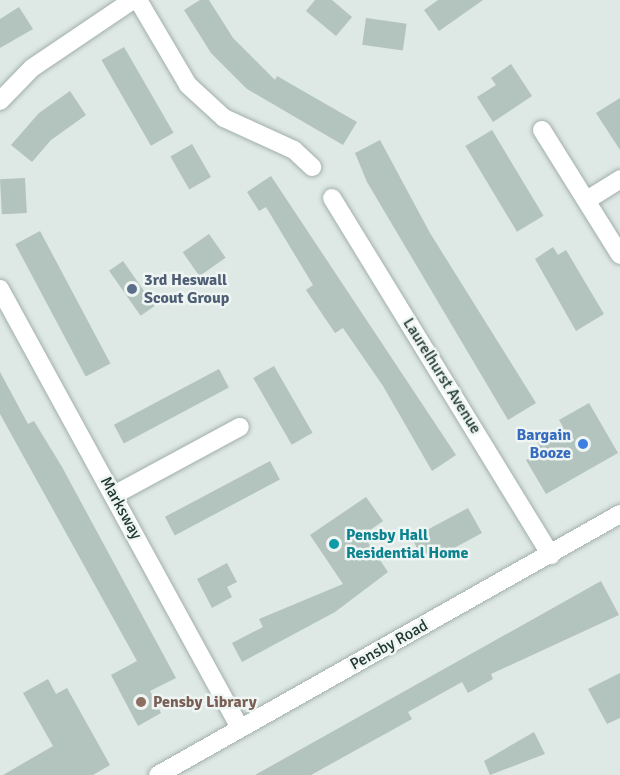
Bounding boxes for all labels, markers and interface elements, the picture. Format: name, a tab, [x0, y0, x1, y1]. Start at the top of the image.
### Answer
place label: 3rd Heswall Scout Group	[144, 270, 229, 308]
marker: 3rd Heswall Scout Group	[125, 282, 139, 296]
street label: Laurelhurst Avenue	[399, 315, 485, 437]
place label: Bargain Booze	[516, 425, 571, 463]
marker: Bargain Booze	[576, 437, 590, 451]
street label: Marksway	[96, 473, 146, 543]
place label: Pensby Hall Residential Home	[346, 525, 469, 563]
marker: Pensby Hall Residential Home	[327, 537, 341, 551]
street label: Pensby Road	[347, 616, 431, 674]
place label: Pensby Library	[153, 692, 257, 712]
marker: Pensby Library	[134, 695, 148, 709]

